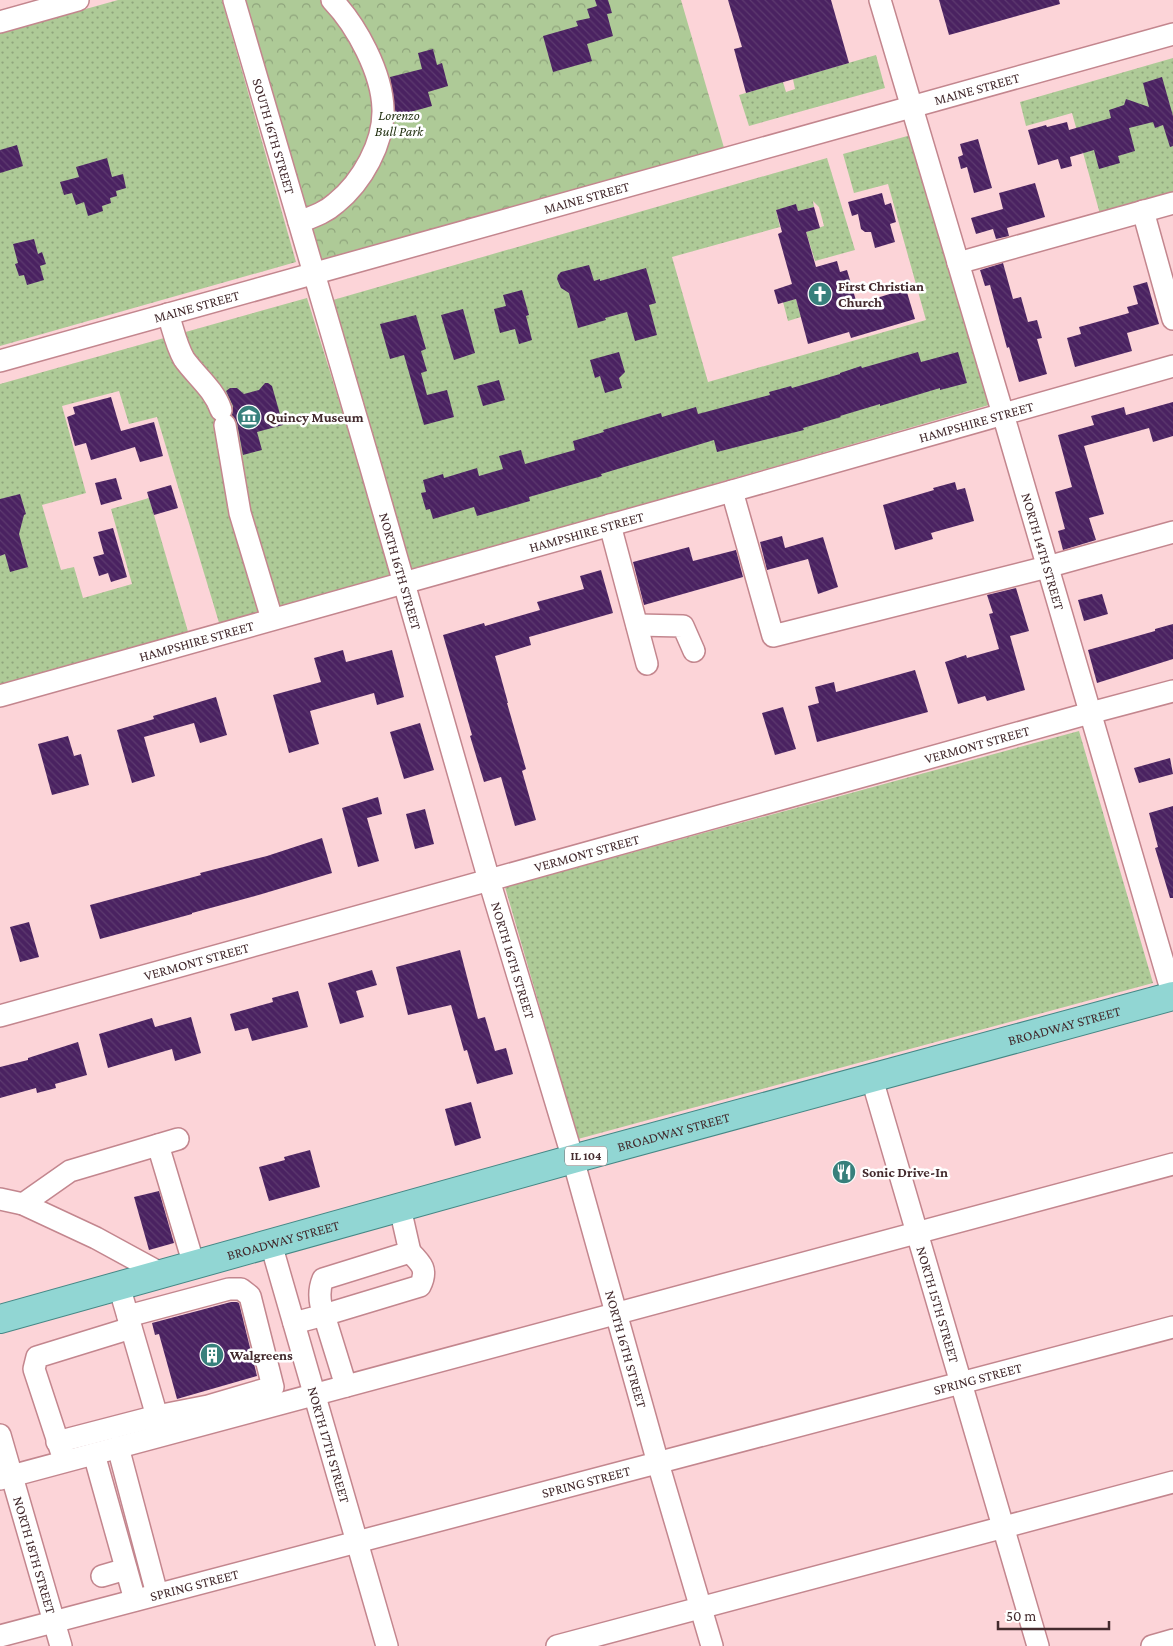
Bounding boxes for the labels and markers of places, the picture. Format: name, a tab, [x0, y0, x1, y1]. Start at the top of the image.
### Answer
place label: First Christian Church	[838, 278, 924, 310]
church icon: First Christian Church	[807, 281, 833, 307]
museum icon: Quincy Museum	[236, 404, 262, 430]
place label: Quincy Museum	[266, 409, 364, 425]
restaurant icon: Sonic Drive-In	[831, 1159, 857, 1185]
place label: Sonic Drive-In	[862, 1164, 948, 1180]
building icon: Walgreens	[199, 1342, 225, 1368]
place label: Walgreens	[229, 1347, 293, 1363]

